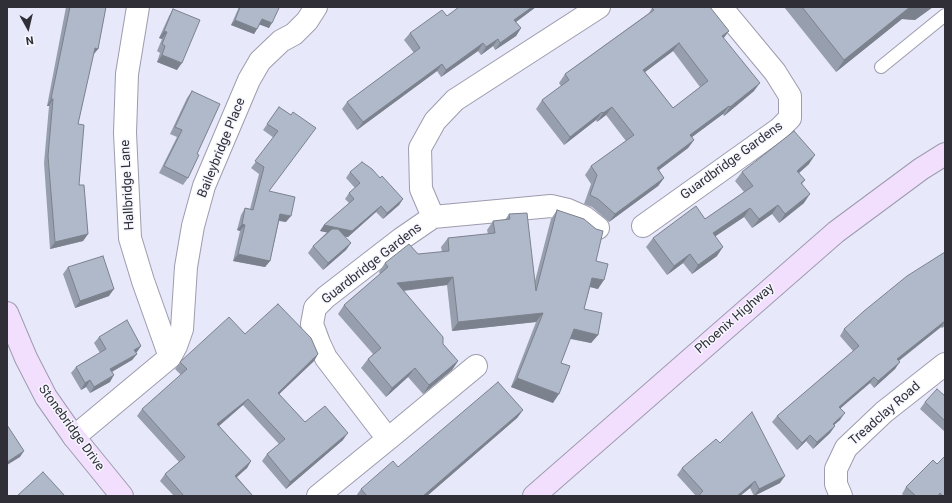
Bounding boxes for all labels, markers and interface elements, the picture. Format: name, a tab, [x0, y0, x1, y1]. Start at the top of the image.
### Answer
north arrow	[8, 8, 48, 48]
text: N	[25, 33, 34, 47]
street label: Baileybridge Place	[195, 96, 249, 200]
street label: Guardbridge Gardens	[678, 119, 786, 203]
street label: Hallbridge Lane	[118, 139, 138, 231]
street label: Guardbridge Gardens	[319, 220, 425, 308]
street label: Phoenix Highway	[692, 280, 778, 358]
street label: Treadclay Road	[846, 379, 924, 449]
street label: Stonebridge Drive	[35, 382, 107, 474]

